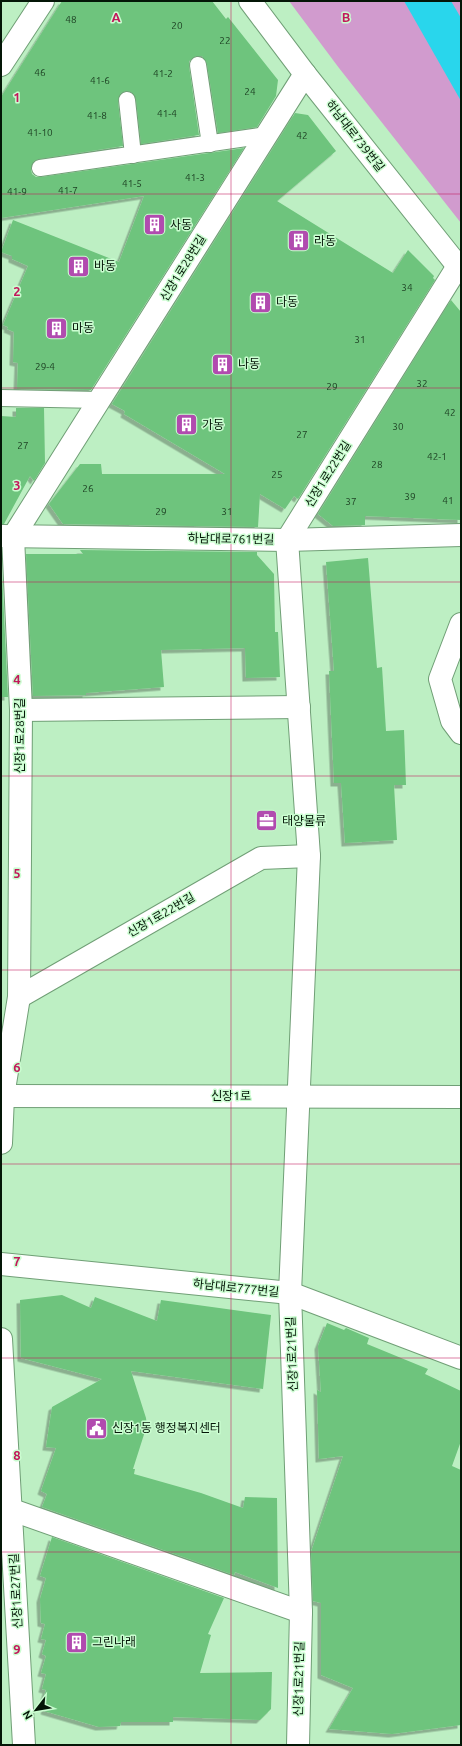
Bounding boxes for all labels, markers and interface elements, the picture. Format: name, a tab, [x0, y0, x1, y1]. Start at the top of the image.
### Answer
text: A	[111, 10, 121, 24]
text: B	[342, 10, 351, 24]
house number: 48	[65, 14, 77, 25]
house number: 20	[171, 20, 183, 31]
house number: 22	[219, 35, 231, 46]
house number: 46	[34, 67, 46, 78]
house number: 41-2	[153, 68, 173, 79]
house number: 41-6	[90, 75, 110, 86]
house number: 24	[244, 86, 256, 97]
text: 1	[13, 90, 21, 104]
street label: 하남대로739번길	[324, 98, 387, 174]
house number: 41-4	[157, 108, 177, 119]
house number: 41-8	[87, 110, 107, 121]
house number: 41-10	[27, 127, 53, 138]
house number: 42	[296, 130, 308, 141]
house number: 41-3	[185, 172, 205, 183]
house number: 41-5	[122, 178, 142, 189]
house number: 41-7	[58, 185, 78, 196]
house number: 41-9	[7, 186, 27, 197]
building icon: 사동	[142, 212, 168, 238]
place label: 사동	[170, 218, 192, 231]
building icon: 라동	[286, 228, 312, 254]
street label: 신장1로28번길	[157, 232, 208, 303]
place label: 라동	[314, 234, 336, 247]
building icon: 바동	[66, 253, 92, 279]
place label: 바동	[94, 259, 116, 272]
house number: 34	[401, 282, 413, 293]
text: 2	[13, 284, 21, 298]
building icon: 다동	[248, 289, 274, 315]
place label: 다동	[276, 295, 298, 308]
building icon: 마동	[44, 315, 70, 341]
place label: 마동	[72, 321, 94, 334]
house number: 31	[354, 334, 366, 345]
building icon: 나동	[210, 351, 236, 377]
place label: 나동	[238, 357, 260, 370]
house number: 29-4	[35, 361, 55, 372]
house number: 32	[416, 378, 428, 389]
house number: 29	[326, 381, 338, 392]
house number: 42	[444, 407, 456, 418]
building icon: 가동	[173, 412, 199, 438]
place label: 가동	[202, 418, 224, 431]
house number: 30	[392, 421, 404, 432]
house number: 27	[296, 429, 308, 440]
street label: 신장1로22번길	[302, 438, 353, 509]
house number: 27	[17, 440, 29, 451]
house number: 42-1	[427, 451, 447, 462]
house number: 28	[371, 459, 383, 470]
house number: 25	[271, 469, 283, 480]
text: 3	[13, 478, 21, 492]
house number: 26	[82, 483, 94, 494]
house number: 39	[404, 491, 416, 502]
house number: 41	[442, 495, 454, 506]
house number: 37	[345, 496, 357, 507]
house number: 29	[155, 506, 167, 517]
house number: 31	[221, 506, 233, 517]
street label: 하남대로761번길	[188, 531, 274, 546]
text: 4	[13, 672, 21, 686]
street label: 신장1로28번길	[13, 698, 26, 774]
office icon: 태양물류	[254, 808, 280, 834]
place label: 태양물류	[282, 814, 326, 827]
text: 5	[13, 866, 21, 880]
street label: 신장1로22번길	[125, 890, 197, 939]
text: 6	[13, 1060, 21, 1074]
street label: 신장1로	[211, 1089, 251, 1102]
text: 7	[13, 1254, 21, 1268]
street label: 하남대로777번길	[192, 1277, 280, 1298]
street label: 신장1로21번길	[284, 1316, 299, 1392]
public building icon: 신장1동 행정복지센터	[83, 1415, 109, 1441]
place label: 신장1동 행정복지센터	[112, 1421, 221, 1434]
text: 8	[13, 1448, 21, 1462]
street label: 신장1로27번길	[7, 1553, 24, 1629]
building icon: 그린나래	[64, 1629, 90, 1655]
place label: 그린나래	[92, 1635, 136, 1648]
street label: 신장1로21번길	[291, 1641, 306, 1717]
text: 9	[13, 1642, 21, 1656]
north arrow	[16, 1690, 56, 1730]
text: N	[20, 1709, 35, 1722]

